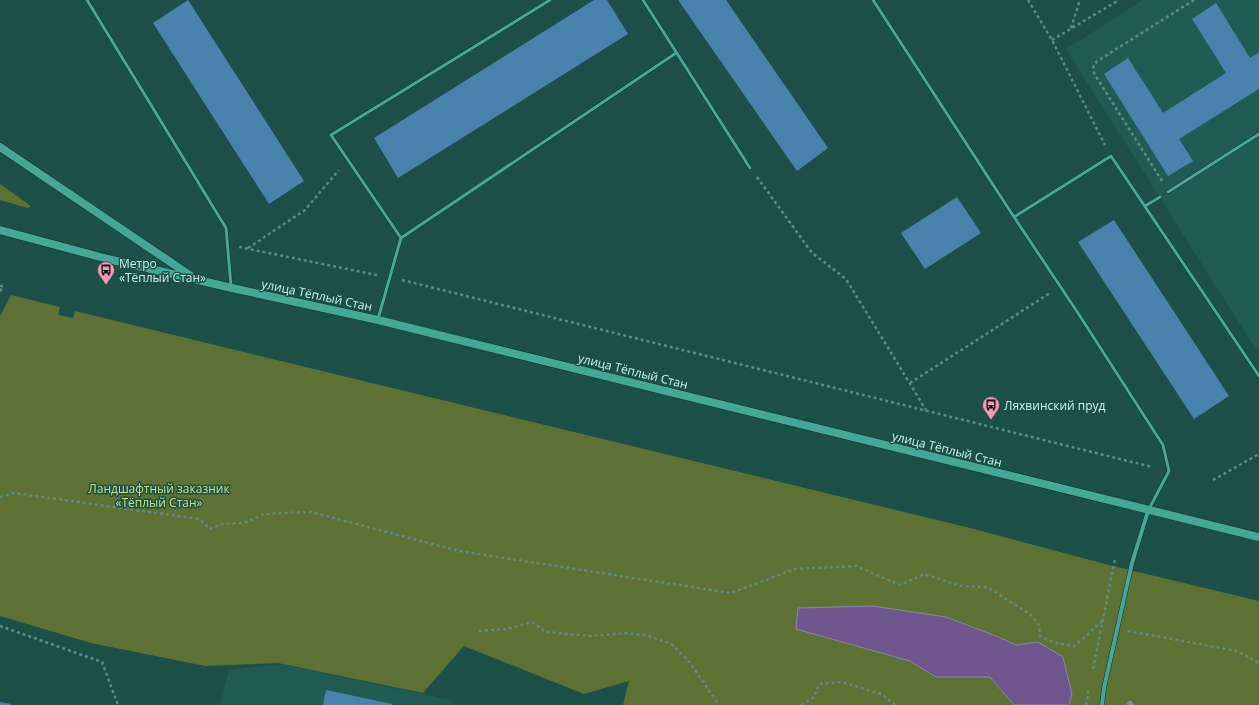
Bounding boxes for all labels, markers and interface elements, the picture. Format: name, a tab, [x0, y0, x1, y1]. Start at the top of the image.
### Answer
place label: Метро «Тёплый Стан»	[119, 255, 206, 286]
bus stop icon: Метро «Тёплый Стан»	[96, 260, 116, 285]
street label: улица Тёплый Стан	[260, 275, 374, 315]
street label: улица Тёплый Стан	[576, 349, 690, 393]
bus stop icon: Ляхвинский пруд	[981, 395, 1001, 420]
place label: Ляхвинский пруд	[1004, 397, 1106, 414]
street label: улица Тёплый Стан	[890, 427, 1004, 471]
park label: Ландшафтный заказник «Тёплый Стан»	[88, 480, 230, 511]

